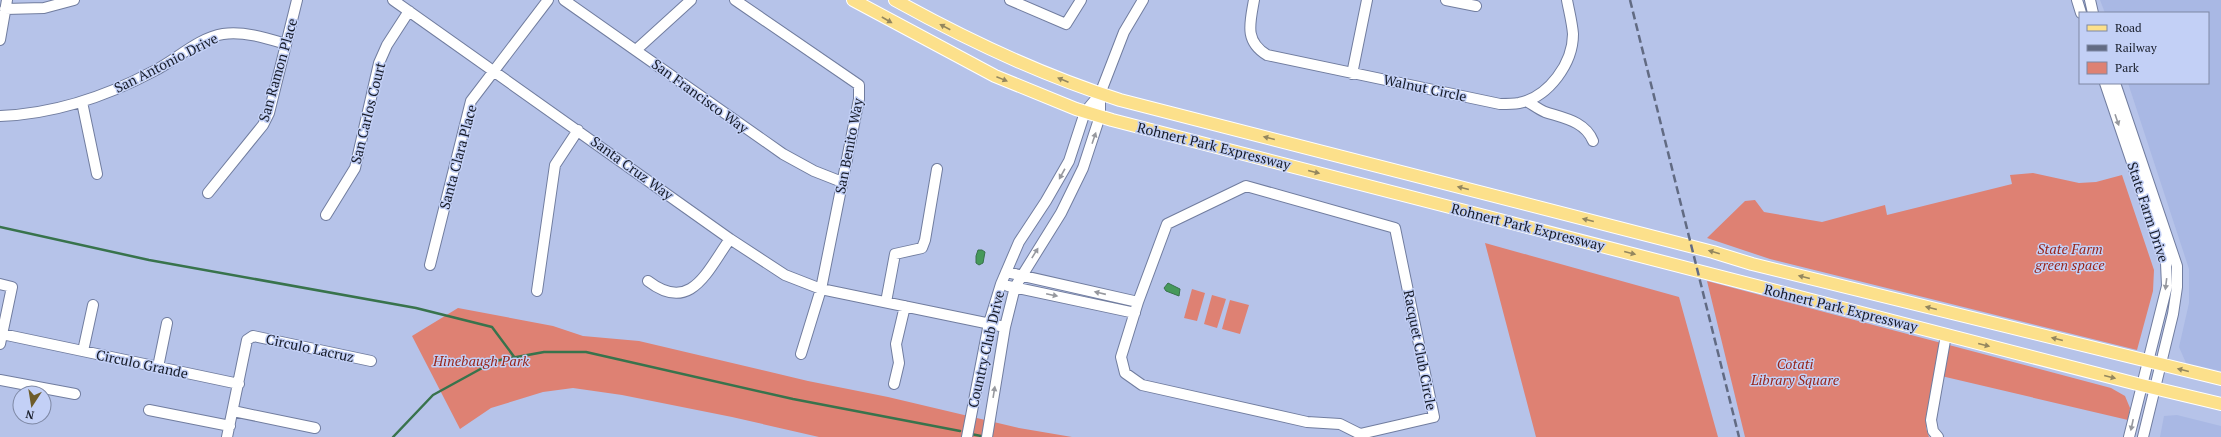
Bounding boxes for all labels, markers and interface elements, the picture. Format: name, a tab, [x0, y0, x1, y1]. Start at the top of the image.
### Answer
legend	[2079, 12, 2209, 84]
street label: San Ramon Place	[254, 16, 301, 124]
one-way arrow	[881, 16, 893, 23]
text: Road	[2115, 20, 2142, 35]
one-way arrow	[939, 24, 951, 31]
street label: San Antonio Drive	[111, 28, 221, 97]
text: Railway	[2115, 40, 2158, 55]
street label: San Francisco Way	[648, 54, 753, 138]
street label: San Carlos Court	[346, 59, 390, 166]
text: Park	[2115, 60, 2140, 75]
street label: Walnut Circle	[1382, 69, 1469, 106]
one-way arrow	[997, 77, 1009, 83]
one-way arrow	[1057, 77, 1069, 83]
street label: San Benito Way	[830, 96, 867, 195]
street label: Santa Clara Place	[434, 102, 481, 211]
one-way arrow	[2114, 114, 2120, 126]
street label: Rohnert Park Expressway	[1135, 117, 1294, 174]
street label: Santa Cruz Way	[587, 131, 678, 204]
one-way arrow	[1091, 132, 1097, 144]
one-way arrow	[1263, 135, 1275, 141]
street label: State Farm Drive	[2123, 159, 2174, 264]
one-way arrow	[1059, 168, 1066, 180]
one-way arrow	[1308, 169, 1320, 175]
one-way arrow	[1456, 185, 1468, 191]
street label: Rohnert Park Expressway	[1449, 198, 1608, 255]
one-way arrow	[1582, 217, 1595, 223]
park label: State Farm green space	[2034, 239, 2105, 274]
one-way arrow	[1031, 248, 1039, 259]
one-way arrow	[1708, 249, 1721, 255]
one-way arrow	[1624, 251, 1636, 257]
one-way arrow	[1798, 274, 1810, 280]
one-way arrow	[2163, 278, 2169, 290]
street label: Rohnert Park Expressway	[1762, 279, 1921, 336]
street label: Country Club Drive	[963, 288, 1008, 409]
street label: Racquet Club Circle	[1399, 288, 1441, 412]
one-way arrow	[1094, 290, 1106, 296]
one-way arrow	[1046, 293, 1059, 299]
one-way arrow	[1924, 305, 1936, 311]
street label: Circulo Lacruz	[264, 329, 356, 366]
one-way arrow	[2051, 336, 2063, 342]
one-way arrow	[1978, 342, 1990, 348]
street label: Circulo Grande	[94, 344, 190, 383]
park label: Hinebaugh Park	[432, 351, 529, 370]
park label: Cotati Library Square	[1750, 354, 1840, 389]
one-way arrow	[2177, 367, 2189, 373]
one-way arrow	[2104, 374, 2116, 380]
north arrow	[12, 385, 52, 425]
one-way arrow	[991, 386, 997, 398]
text: N	[24, 407, 35, 422]
one-way arrow	[2128, 419, 2134, 431]

